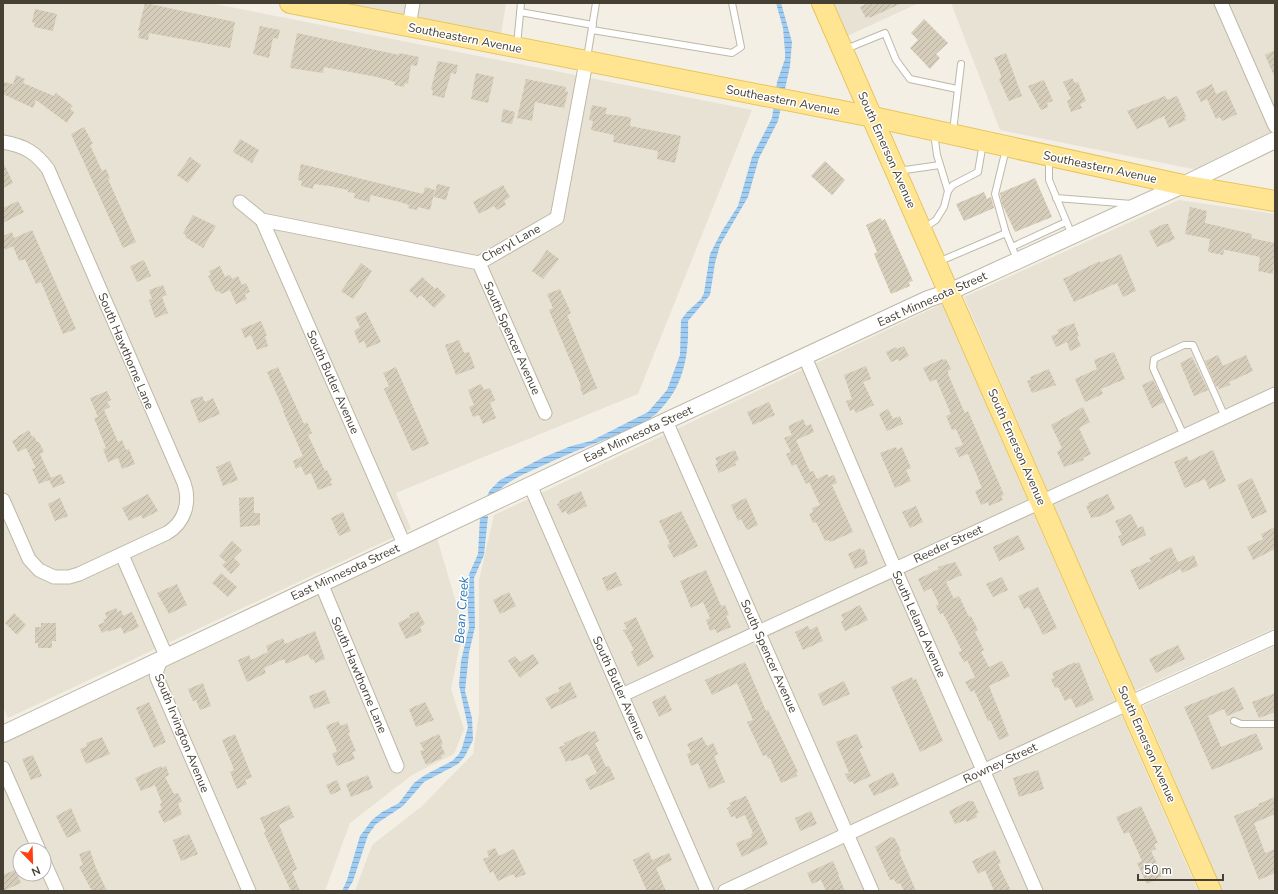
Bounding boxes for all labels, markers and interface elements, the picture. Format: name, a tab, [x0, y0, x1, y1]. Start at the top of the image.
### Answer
street label: Southeastern Avenue	[407, 19, 523, 57]
street label: Southeastern Avenue	[725, 81, 841, 119]
street label: South Emerson Avenue	[854, 89, 920, 211]
street label: Southeastern Avenue	[1042, 147, 1158, 187]
street label: Cheryl Lane	[479, 220, 543, 266]
street label: East Minnesota Street	[875, 267, 990, 330]
street label: South Spencer Avenue	[480, 279, 544, 397]
street label: South Hawthorne Lane	[94, 290, 158, 412]
street label: South Butler Avenue	[303, 328, 363, 436]
street label: South Emerson Avenue	[984, 386, 1050, 508]
street label: East Minnesota Street	[581, 401, 696, 466]
street label: Reeder Street	[911, 521, 986, 567]
street label: East Minnesota Street	[288, 539, 403, 604]
street label: South Leland Avenue	[888, 568, 950, 680]
water label: Bean Creek	[451, 576, 473, 644]
street label: South Spencer Avenue	[737, 597, 801, 715]
street label: South Hawthorne Lane	[327, 614, 391, 736]
street label: South Butler Avenue	[589, 634, 649, 742]
street label: South Irvington Avenue	[151, 671, 213, 795]
street label: South Emerson Avenue	[1114, 683, 1180, 805]
street label: Rowney Street	[961, 739, 1040, 787]
north arrow	[12, 842, 52, 882]
scale bar	[1138, 856, 1223, 882]
text: N	[29, 862, 42, 879]
text: 50 m	[1144, 862, 1172, 878]

